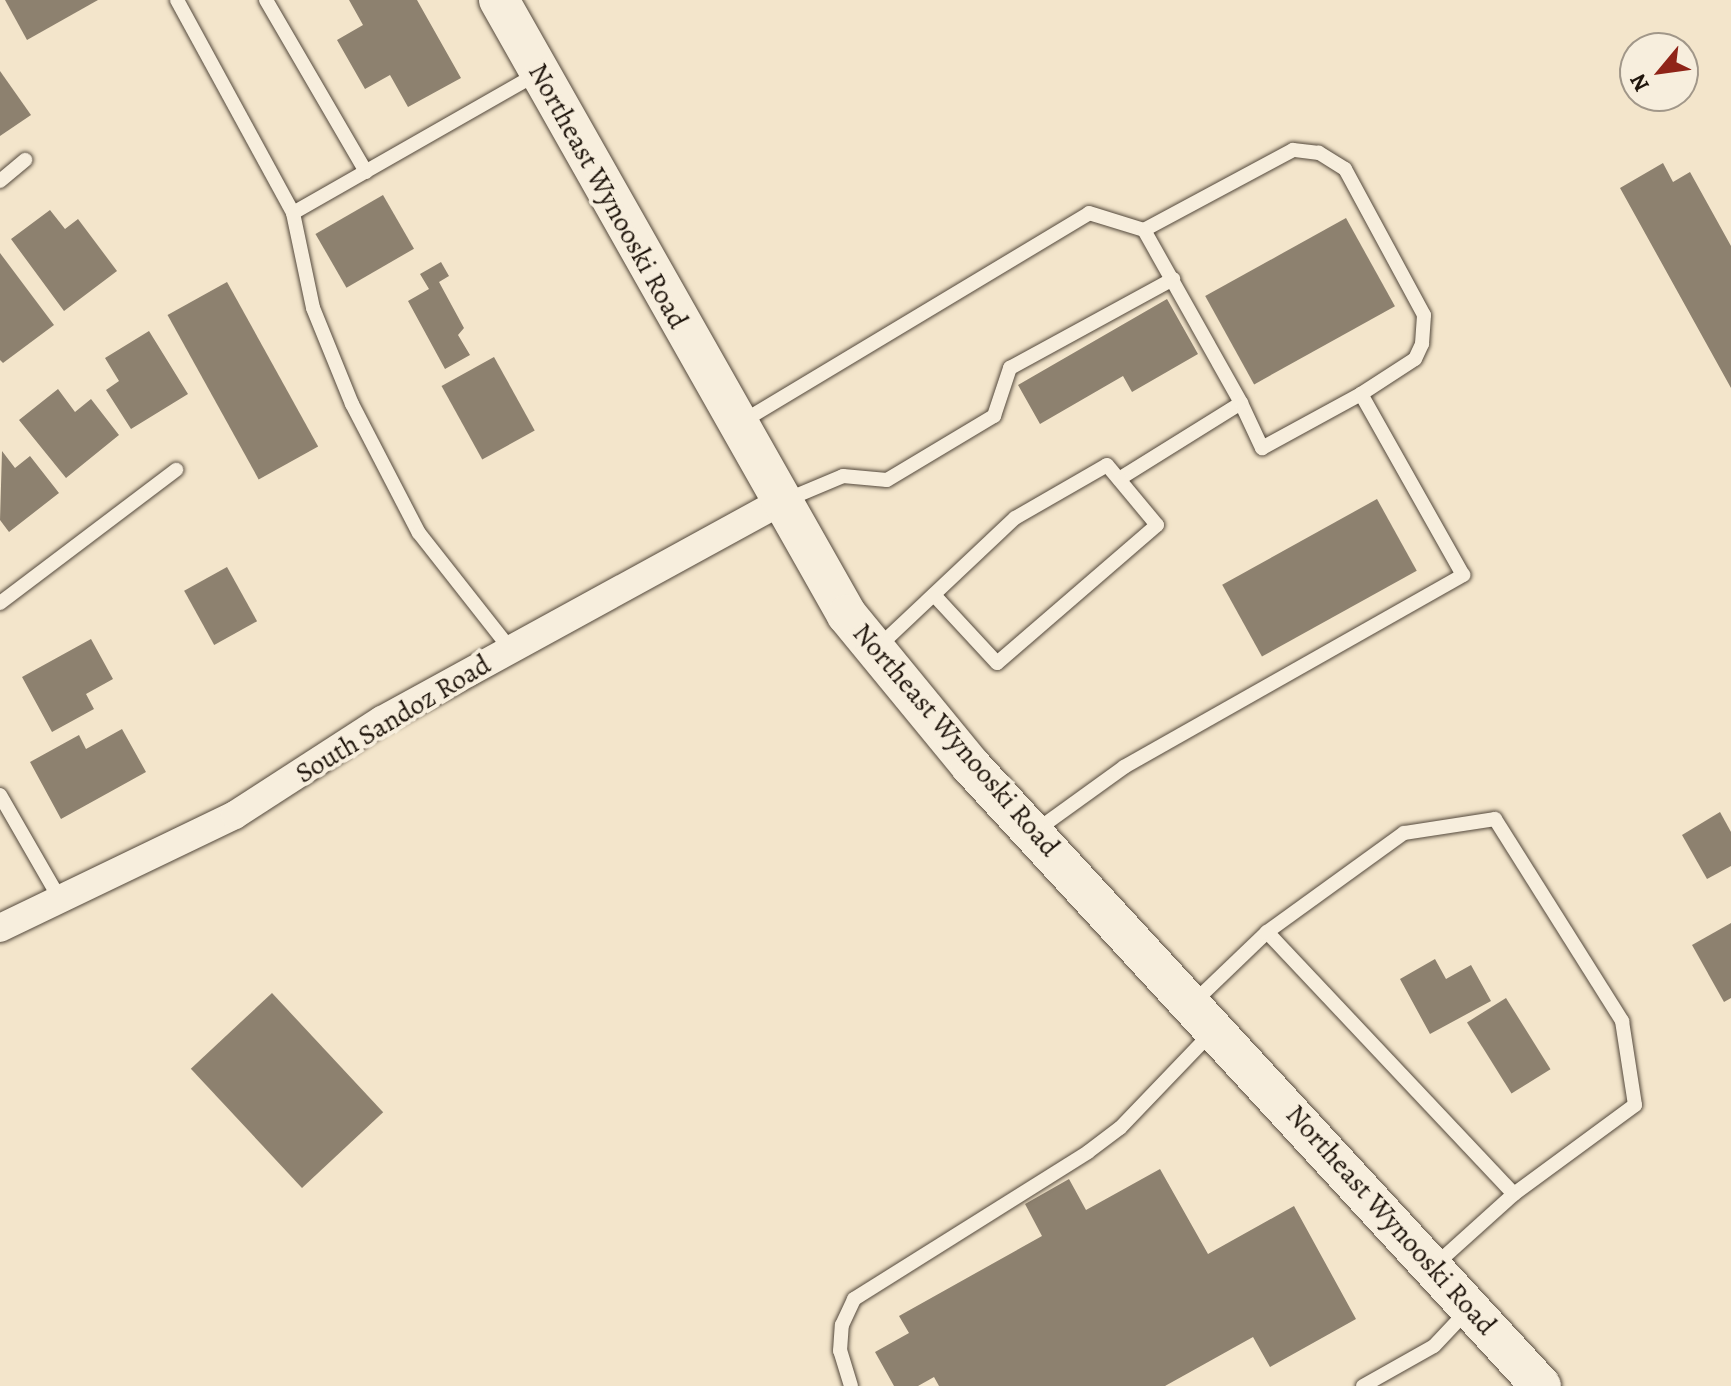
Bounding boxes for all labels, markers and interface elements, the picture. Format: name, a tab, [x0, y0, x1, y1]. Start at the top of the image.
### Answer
north arrow	[1619, 32, 1699, 112]
street label: Northeast Wynooski Road	[521, 58, 695, 334]
text: N	[1623, 68, 1657, 97]
street label: Northeast Wynooski Road	[846, 617, 1066, 863]
street label: South Sandoz Road	[289, 648, 497, 790]
street label: Northeast Wynooski Road	[1279, 1098, 1503, 1342]

